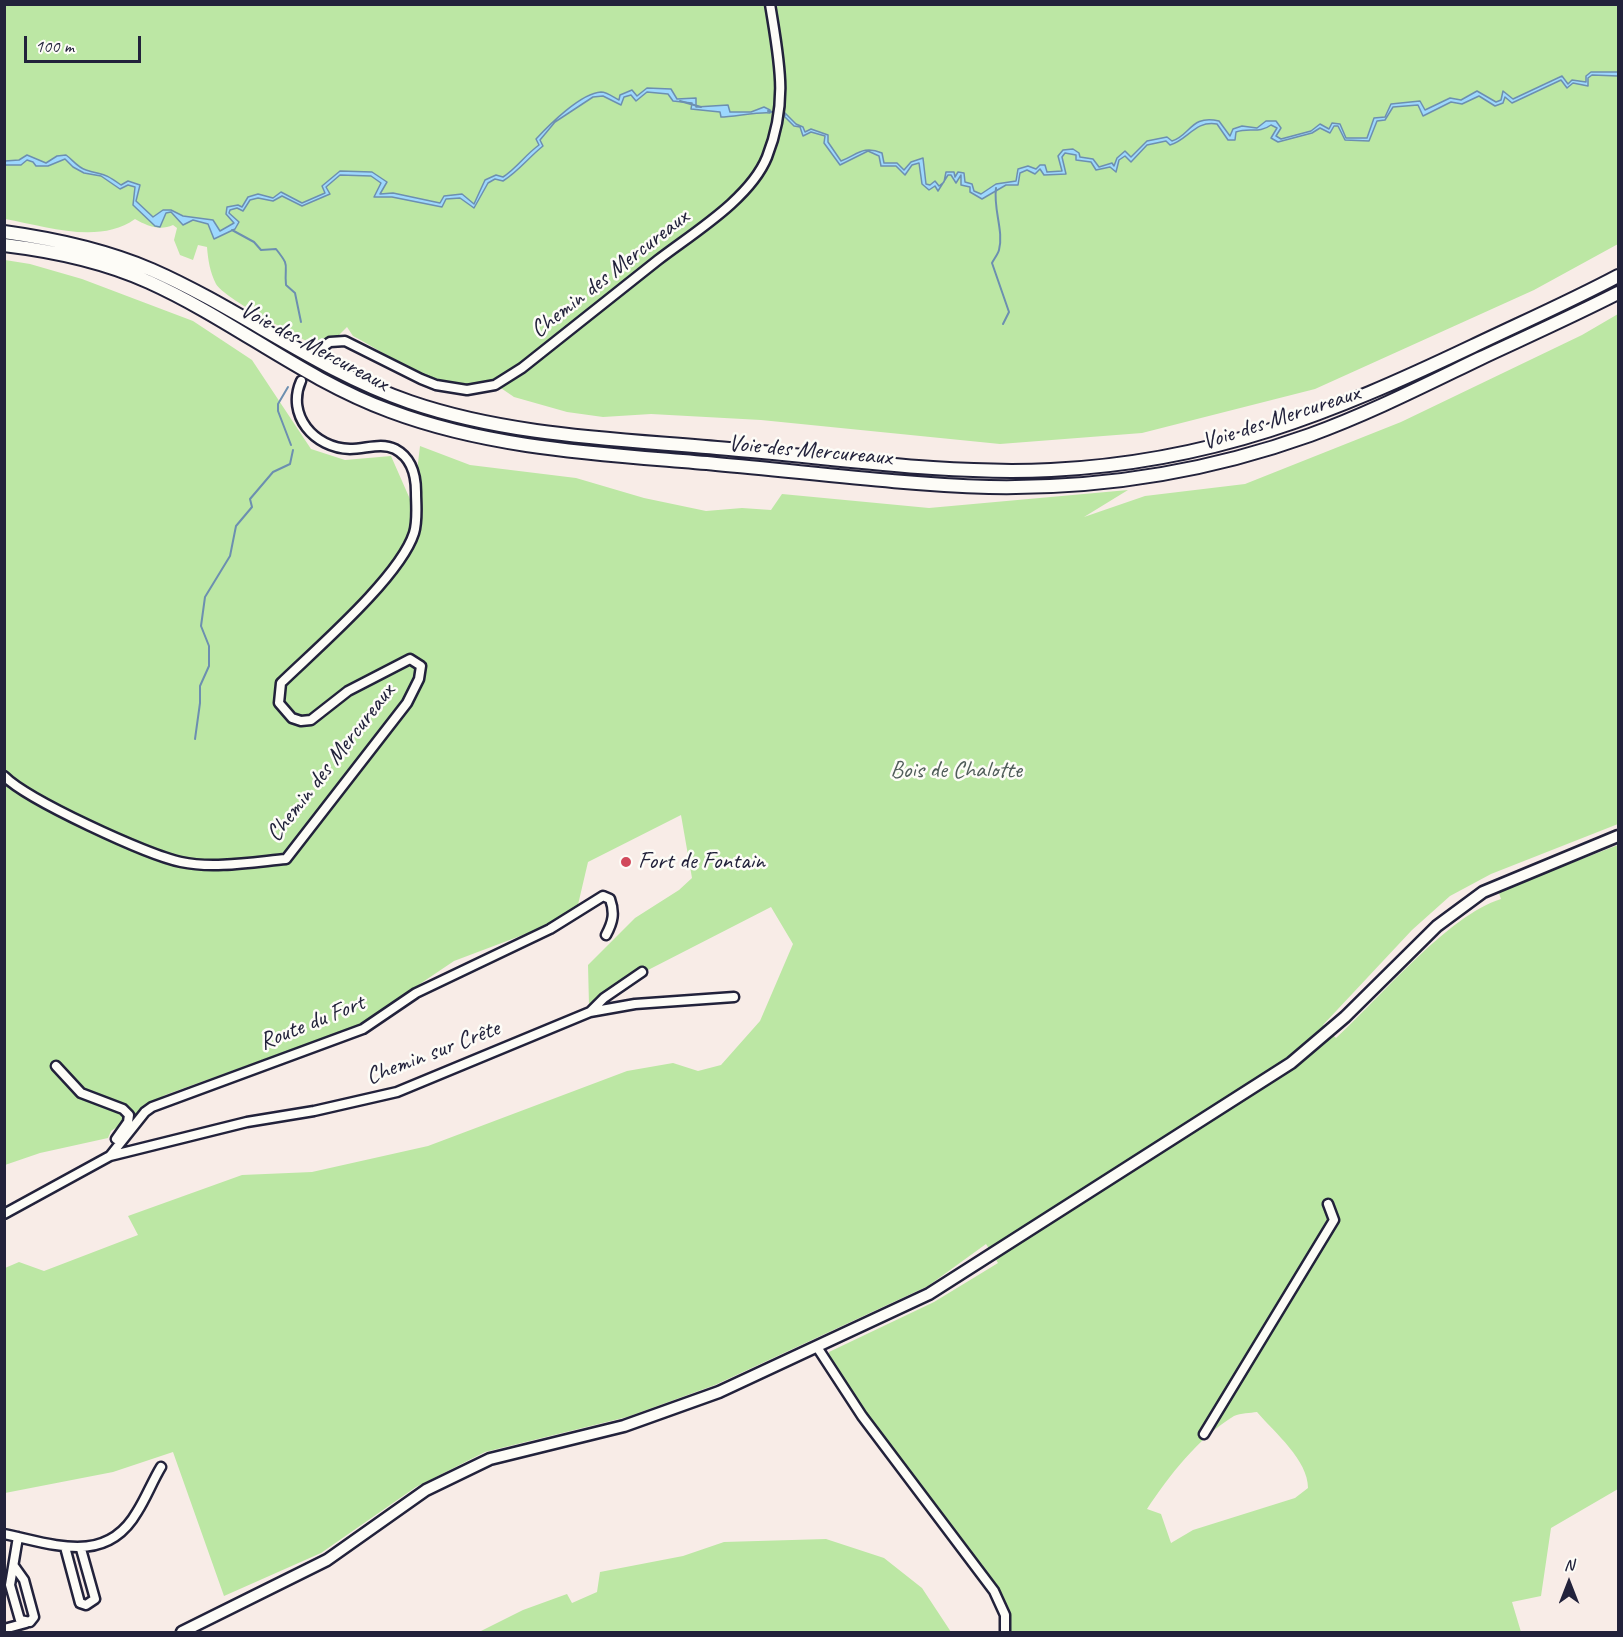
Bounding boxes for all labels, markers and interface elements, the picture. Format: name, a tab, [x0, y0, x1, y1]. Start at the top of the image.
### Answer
scale bar	[27, 24, 144, 62]
text: 100 m	[35, 35, 74, 57]
street label: Chemin des Mercureaux	[525, 203, 695, 345]
street label: Voie des Mercureaux	[235, 296, 393, 398]
street label: Voie des Mercureaux	[1199, 379, 1363, 457]
street label: Voie des Mercureaux	[727, 430, 893, 472]
street label: Chemin des Mercureaux	[260, 678, 402, 848]
park label: Bois de Chalotte	[890, 757, 1022, 785]
place label: Fort de Fontain	[638, 848, 765, 876]
marker: Fort de Fontain	[619, 855, 633, 869]
street label: Route du Fort	[255, 989, 369, 1057]
street label: Chemin sur Crête	[362, 1014, 504, 1092]
north arrow	[1539, 1553, 1599, 1613]
text: N	[1564, 1555, 1574, 1575]

